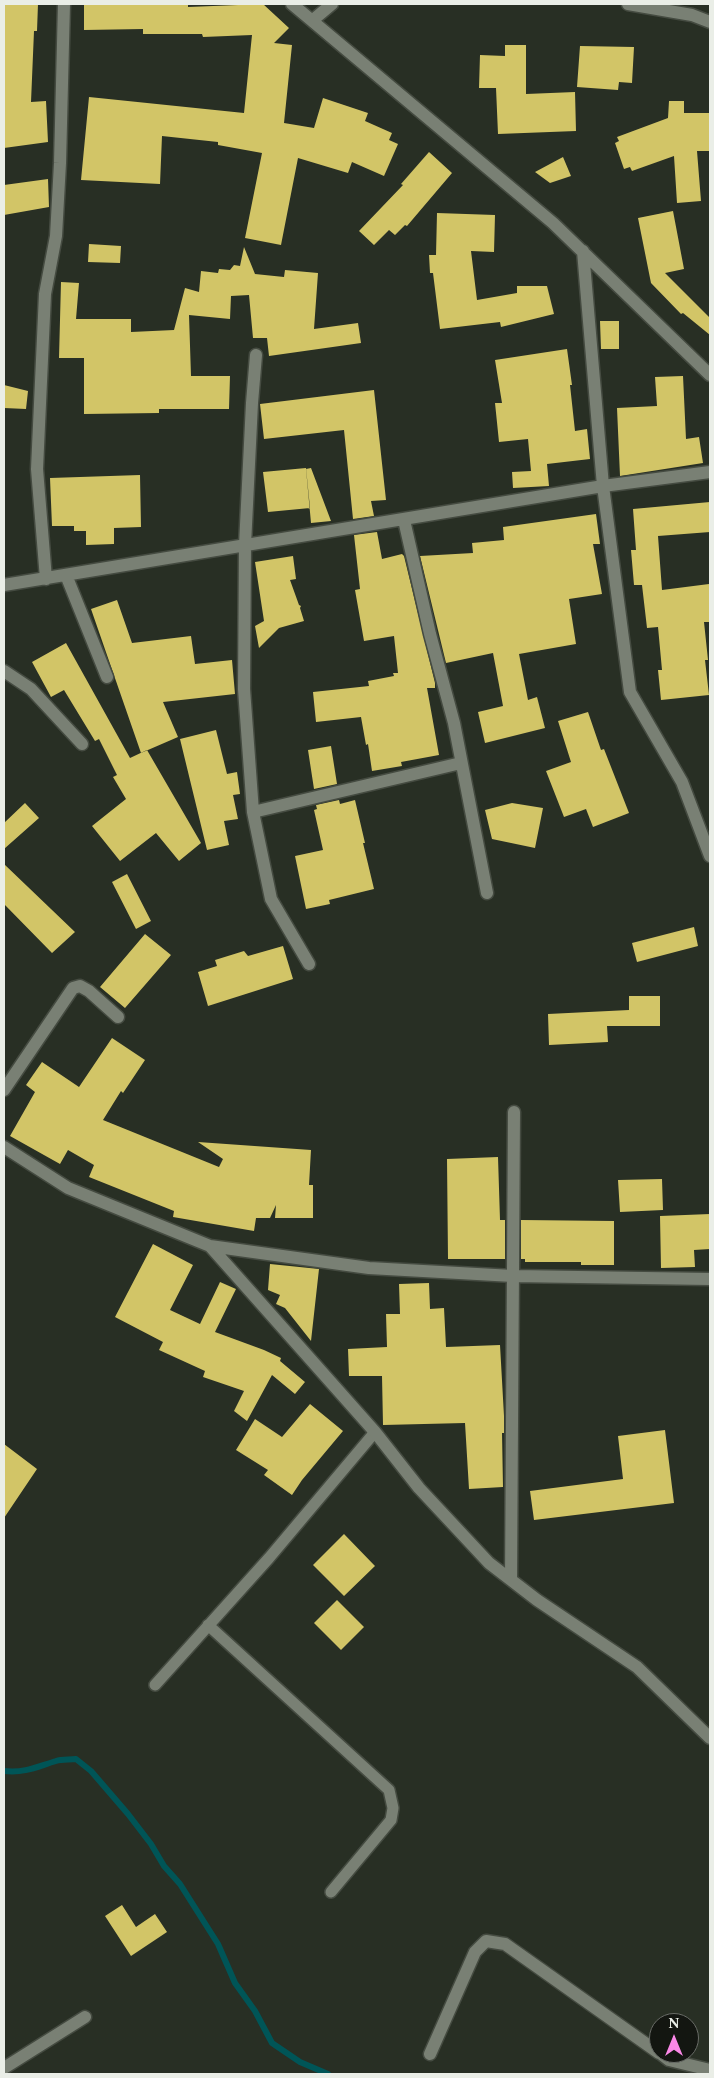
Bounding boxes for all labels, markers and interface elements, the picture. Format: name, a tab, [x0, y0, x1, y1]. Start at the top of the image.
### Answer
north arrow	[649, 2013, 699, 2063]
text: N	[668, 2013, 680, 2034]

